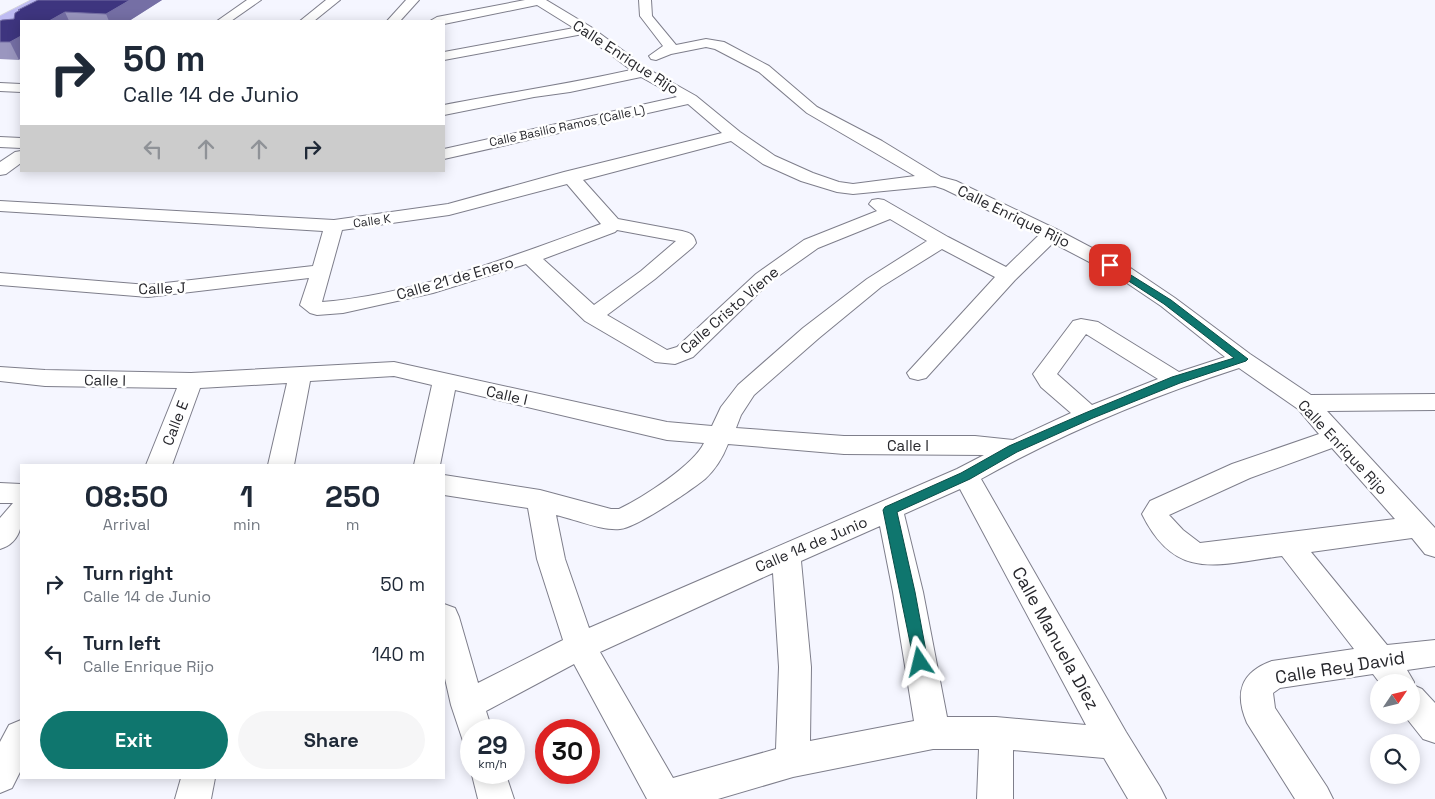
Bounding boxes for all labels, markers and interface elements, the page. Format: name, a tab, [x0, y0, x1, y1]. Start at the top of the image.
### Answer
street label: Calle Enrique Rijo	[569, 16, 683, 98]
text: 50 m	[123, 37, 205, 81]
icon: right	[40, 40, 105, 105]
text: Calle 14 de Junio	[123, 80, 299, 108]
street label: Calle Basilio Ramos (Calle L)	[488, 102, 646, 150]
icon: left	[139, 135, 167, 163]
icon: ahead	[192, 135, 220, 163]
icon: ahead	[245, 135, 273, 163]
icon: right	[298, 135, 326, 163]
street label: Calle Enrique Rijo	[955, 180, 1073, 252]
street label: Calle K	[352, 210, 393, 232]
pin	[1089, 244, 1131, 286]
icon: arrive	[1096, 251, 1124, 279]
street label: Calle 21 de Enero	[394, 252, 516, 304]
street label: Calle Cristo Viene	[676, 262, 782, 358]
street label: Calle J	[138, 278, 186, 298]
street label: Calle I	[84, 370, 126, 390]
street label: Calle I	[484, 381, 530, 409]
street label: Calle Enrique Rijo	[1294, 396, 1392, 498]
street label: Calle E	[158, 398, 192, 448]
street label: Calle I	[887, 436, 929, 455]
text: 08:50	[85, 477, 168, 516]
text: 1	[240, 477, 254, 516]
text: 250	[325, 477, 380, 516]
street label: Calle 14 de Junio	[752, 512, 870, 576]
text: Arrival	[103, 514, 150, 535]
text: min	[233, 514, 261, 535]
text: m	[346, 514, 360, 535]
text: Turn right	[83, 561, 173, 586]
street label: Calle Manuela Díez	[1007, 562, 1105, 714]
icon: right	[40, 570, 68, 598]
text: 50 m	[380, 572, 425, 597]
text: Calle 14 de Junio	[83, 586, 211, 607]
text: Turn left	[83, 631, 161, 656]
position arrow	[893, 635, 945, 687]
icon: left	[40, 640, 68, 668]
text: 140 m	[372, 642, 425, 667]
street label: Calle Rey David	[1273, 645, 1407, 689]
text: Calle Enrique Rijo	[83, 656, 214, 677]
north arrow	[1370, 674, 1420, 724]
map controls	[1370, 674, 1420, 784]
button: Exit	[40, 711, 228, 769]
button: Share	[238, 711, 425, 769]
speed limit sign: 30	[535, 719, 600, 784]
text: 29	[477, 729, 508, 761]
button: search	[1370, 734, 1420, 784]
text: km/h	[478, 756, 507, 772]

